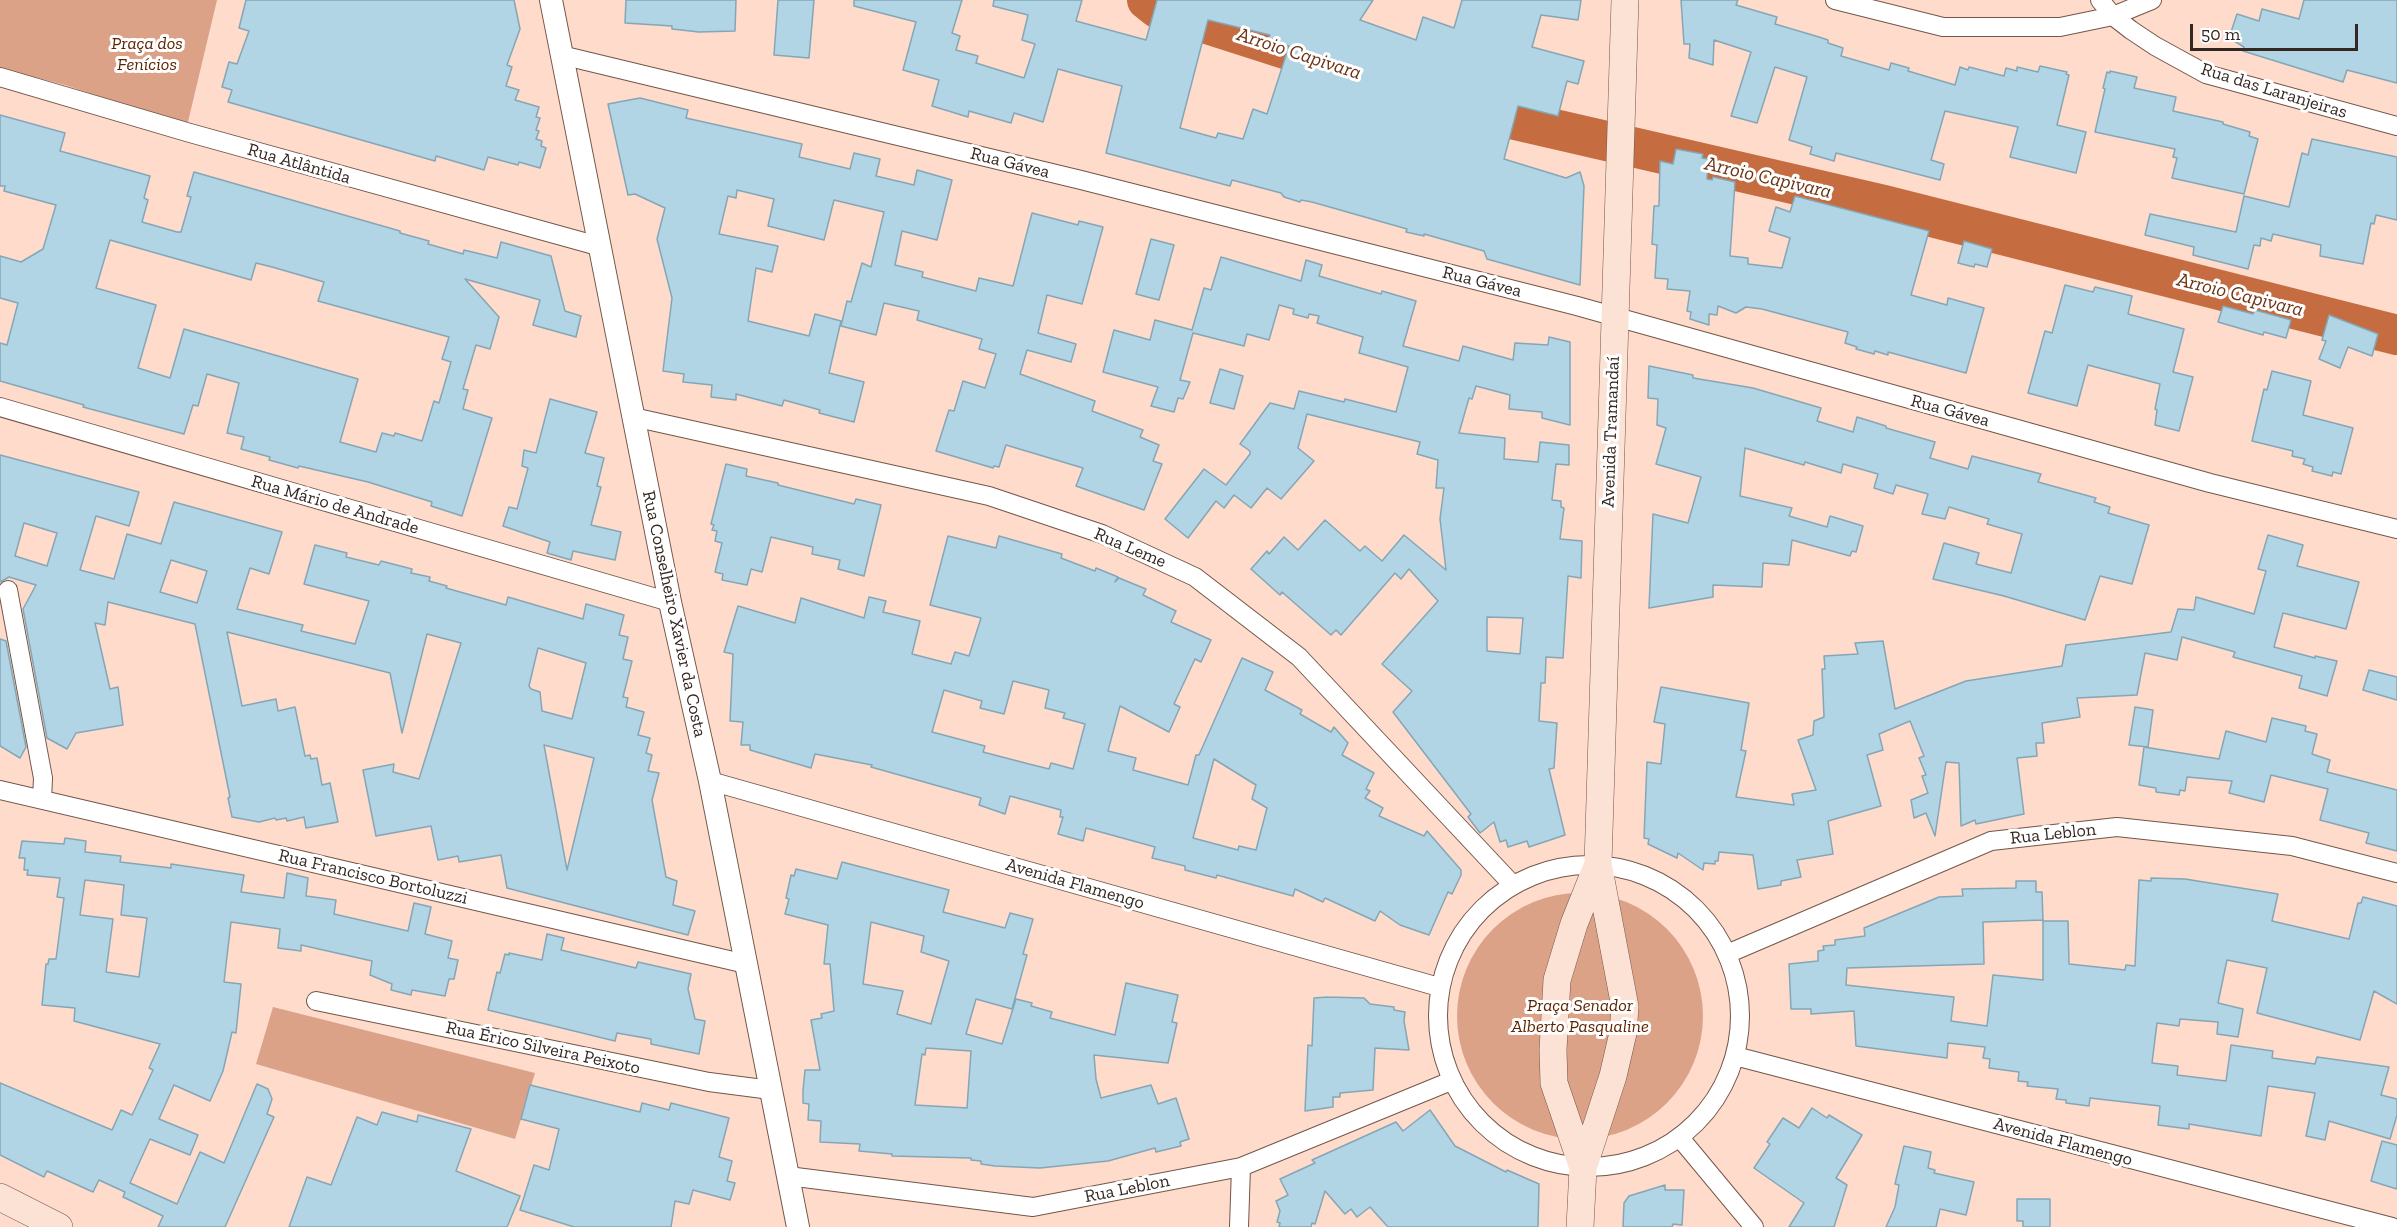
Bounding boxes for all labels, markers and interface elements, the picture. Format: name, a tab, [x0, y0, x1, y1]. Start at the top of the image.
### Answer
scale bar	[2193, 12, 2361, 50]
water label: Arroio Capivara	[1234, 23, 1364, 85]
text: 50 m	[2201, 23, 2240, 45]
park label: Praça dos Fenícios	[111, 33, 183, 76]
street label: Rua das Laranjeiras	[2198, 58, 2350, 124]
street label: Rua Atlântida	[245, 139, 353, 189]
street label: Rua Gávea	[968, 143, 1052, 183]
water label: Arroio Capivara	[1702, 152, 1834, 204]
street label: Rua Gávea	[1440, 262, 1524, 302]
water label: Arroio Capivara	[2174, 268, 2306, 322]
street label: Avenida Tramandaí	[1598, 356, 1624, 508]
street label: Rua Gávea	[1908, 390, 1992, 432]
street label: Rua Mário de Andrade	[249, 471, 421, 539]
street label: Rua Conselheiro Xavier da Costa	[637, 489, 711, 739]
street label: Rua Leme	[1091, 523, 1169, 573]
street label: Rua Leblon	[2009, 819, 2097, 849]
street label: Rua Francisco Bortoluzzi	[276, 845, 470, 909]
street label: Avenida Flamengo	[1003, 854, 1147, 914]
park label: Praça Senador Alberto Pasqualine	[1511, 995, 1649, 1038]
street label: Rua Érico Silveira Peixoto	[444, 1017, 642, 1079]
street label: Avenida Flamengo	[1991, 1113, 2135, 1171]
street label: Rua Leblon	[1083, 1170, 1171, 1208]

